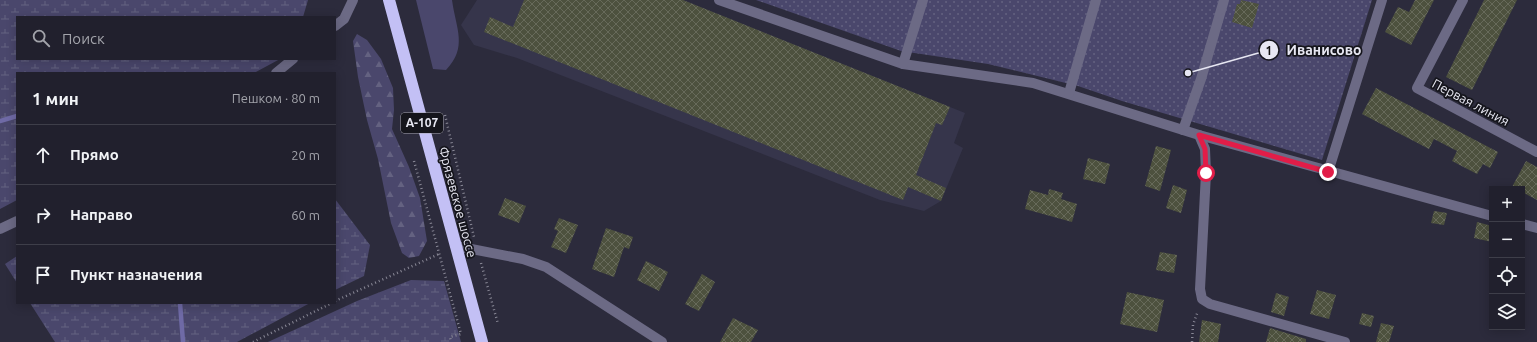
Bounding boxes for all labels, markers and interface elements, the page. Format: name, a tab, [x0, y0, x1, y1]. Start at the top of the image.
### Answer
search box	[16, 16, 336, 60]
icon: search	[30, 27, 52, 49]
text: Поиск	[62, 30, 105, 47]
callout: Иванисово	[1259, 37, 1370, 63]
text: Иванисово	[1287, 42, 1361, 58]
text: 1	[1266, 44, 1272, 57]
street label: Первая линия	[1430, 76, 1512, 128]
text: 1 мин	[32, 89, 79, 108]
text: Пешком · 80 m	[232, 91, 320, 105]
road number: А-107	[401, 113, 443, 133]
icon: ahead	[32, 144, 54, 166]
street label: Фрязевское шоссе	[436, 145, 480, 259]
text: Прямо	[70, 146, 119, 163]
text: 20 m	[291, 148, 320, 162]
route end	[1319, 163, 1337, 181]
route start	[1197, 164, 1215, 182]
map controls	[1489, 186, 1525, 330]
button: +	[1489, 186, 1525, 222]
icon: right	[32, 204, 54, 226]
text: Направо	[70, 206, 133, 223]
text: 60 m	[291, 208, 320, 222]
button: −	[1489, 222, 1525, 258]
button: locate	[1489, 258, 1525, 294]
icon: arrive	[32, 264, 54, 286]
text: Пункт назначения	[70, 266, 203, 283]
button: layers	[1489, 294, 1525, 330]

